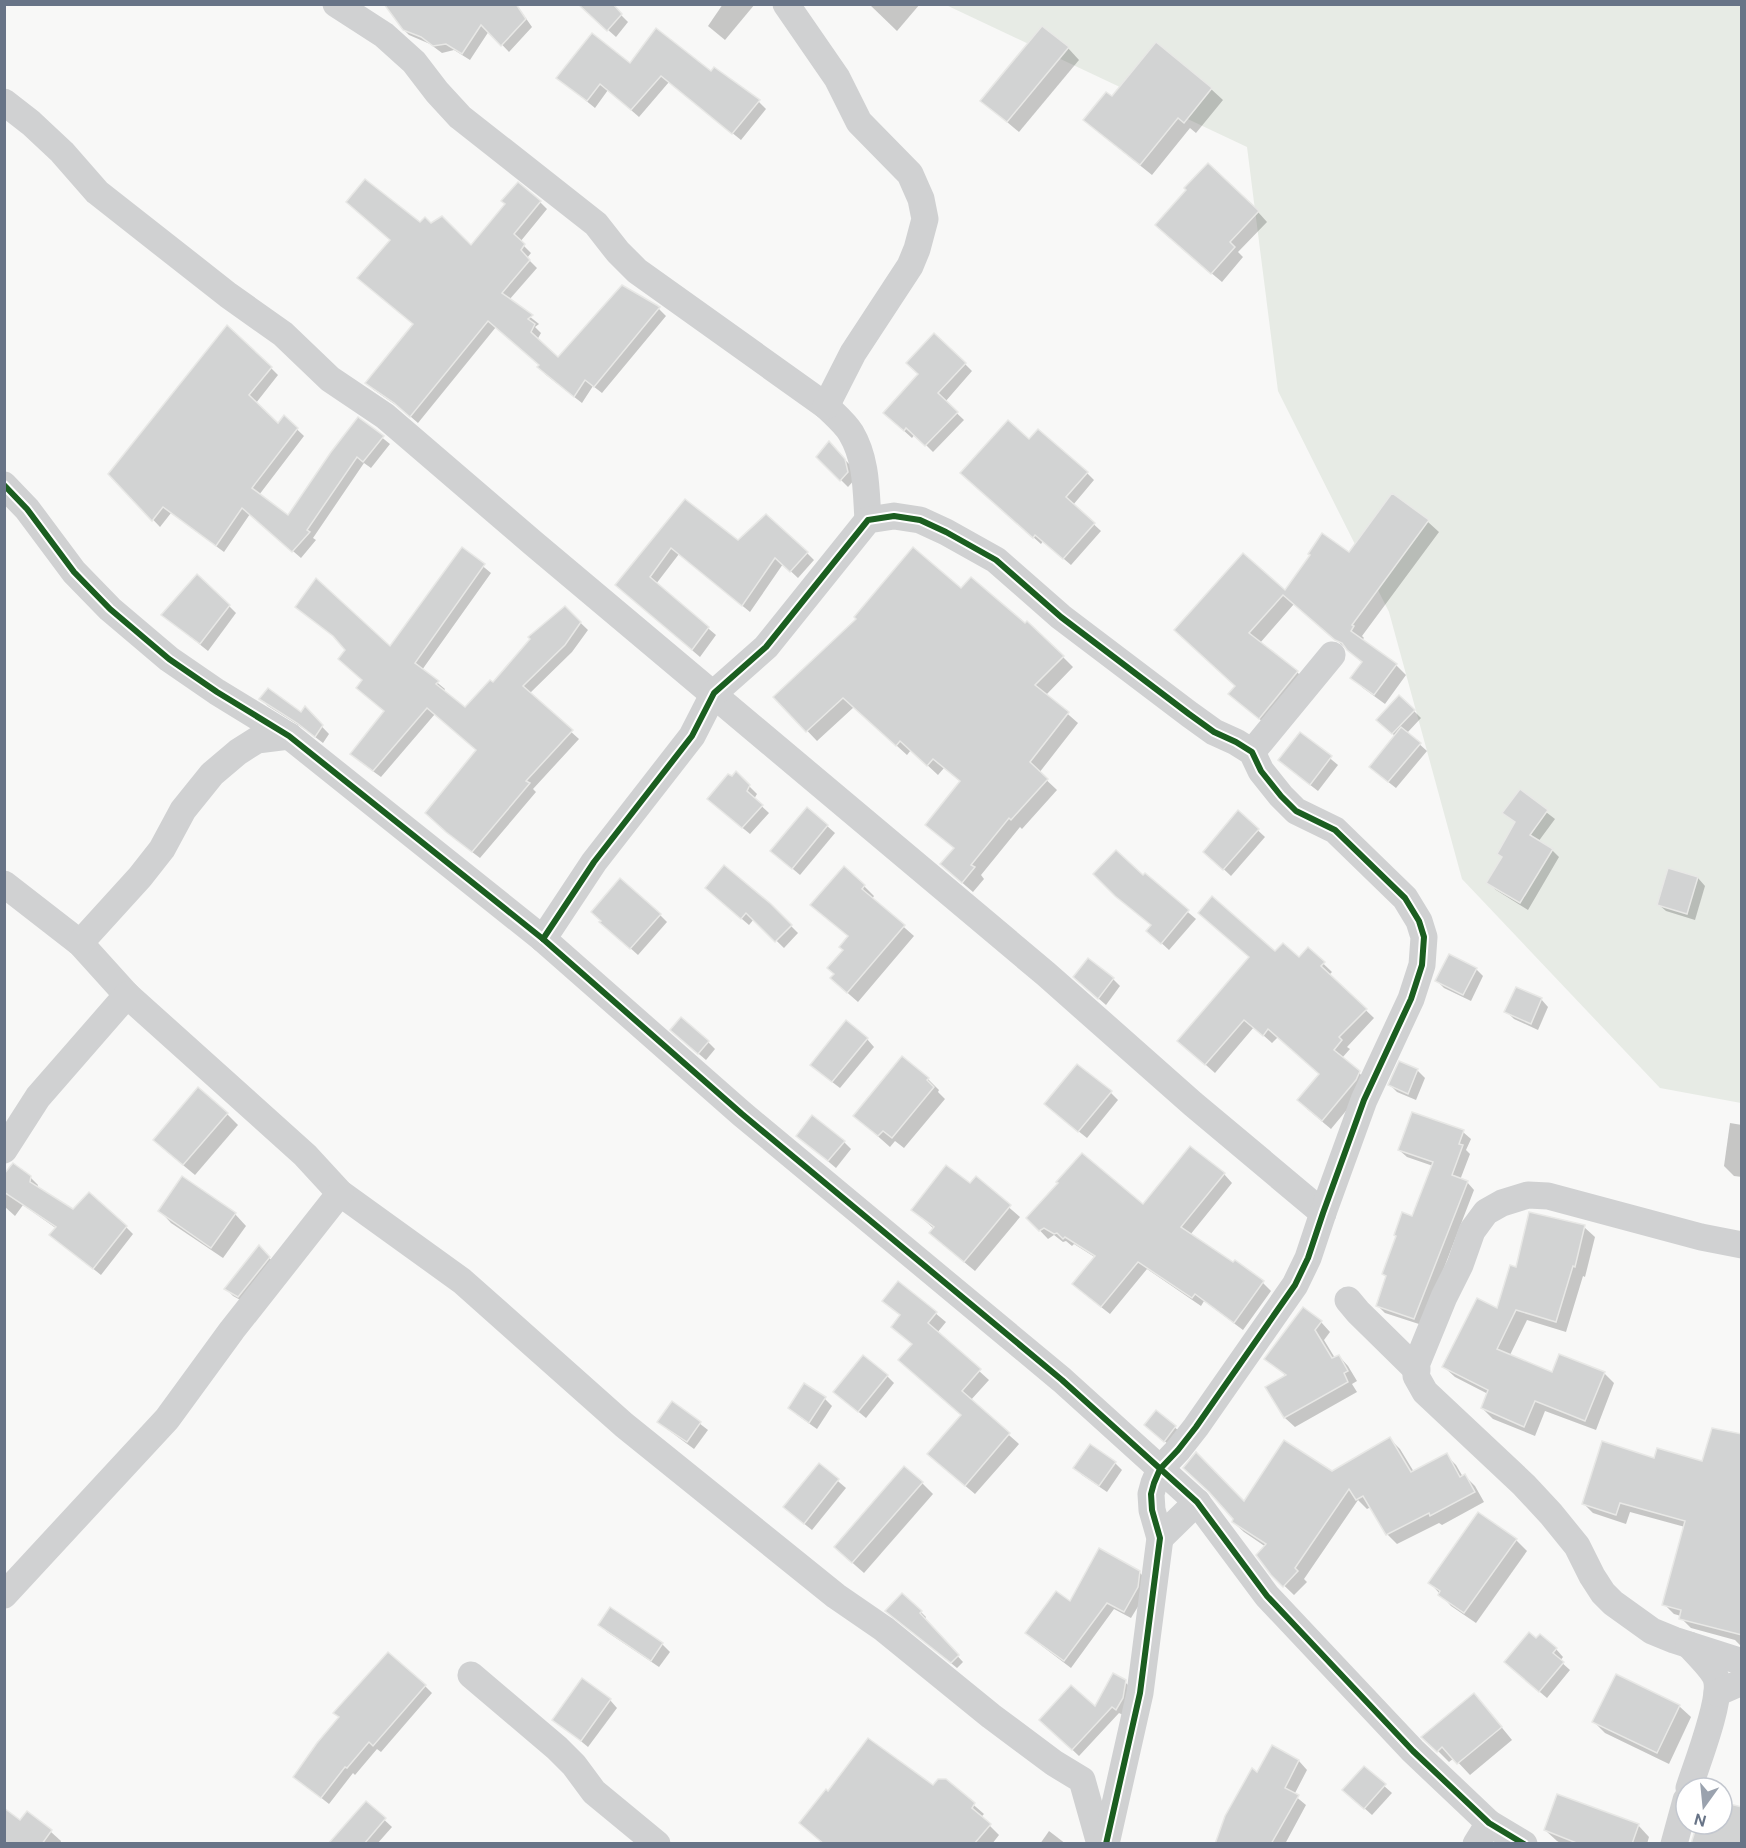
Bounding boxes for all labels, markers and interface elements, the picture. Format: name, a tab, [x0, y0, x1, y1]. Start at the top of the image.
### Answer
north arrow	[1674, 1776, 1734, 1836]
text: N	[1692, 1808, 1709, 1832]

